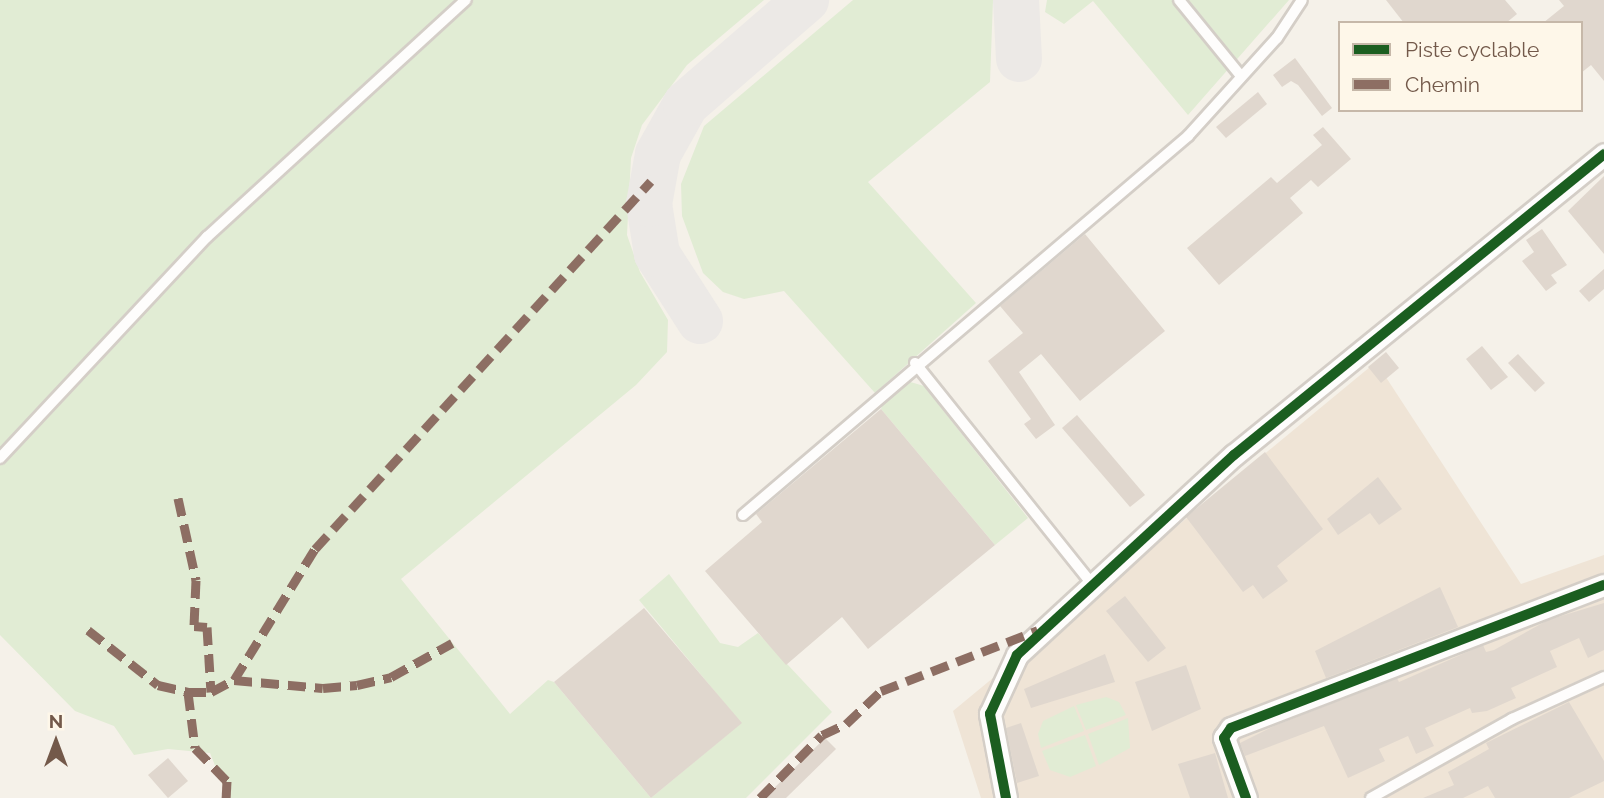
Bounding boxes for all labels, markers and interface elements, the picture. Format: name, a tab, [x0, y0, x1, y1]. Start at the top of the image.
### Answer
legend	[1338, 21, 1583, 112]
text: Piste cyclable	[1405, 37, 1539, 62]
text: Chemin	[1405, 72, 1480, 97]
north arrow	[21, 707, 91, 777]
text: N	[49, 710, 63, 732]

